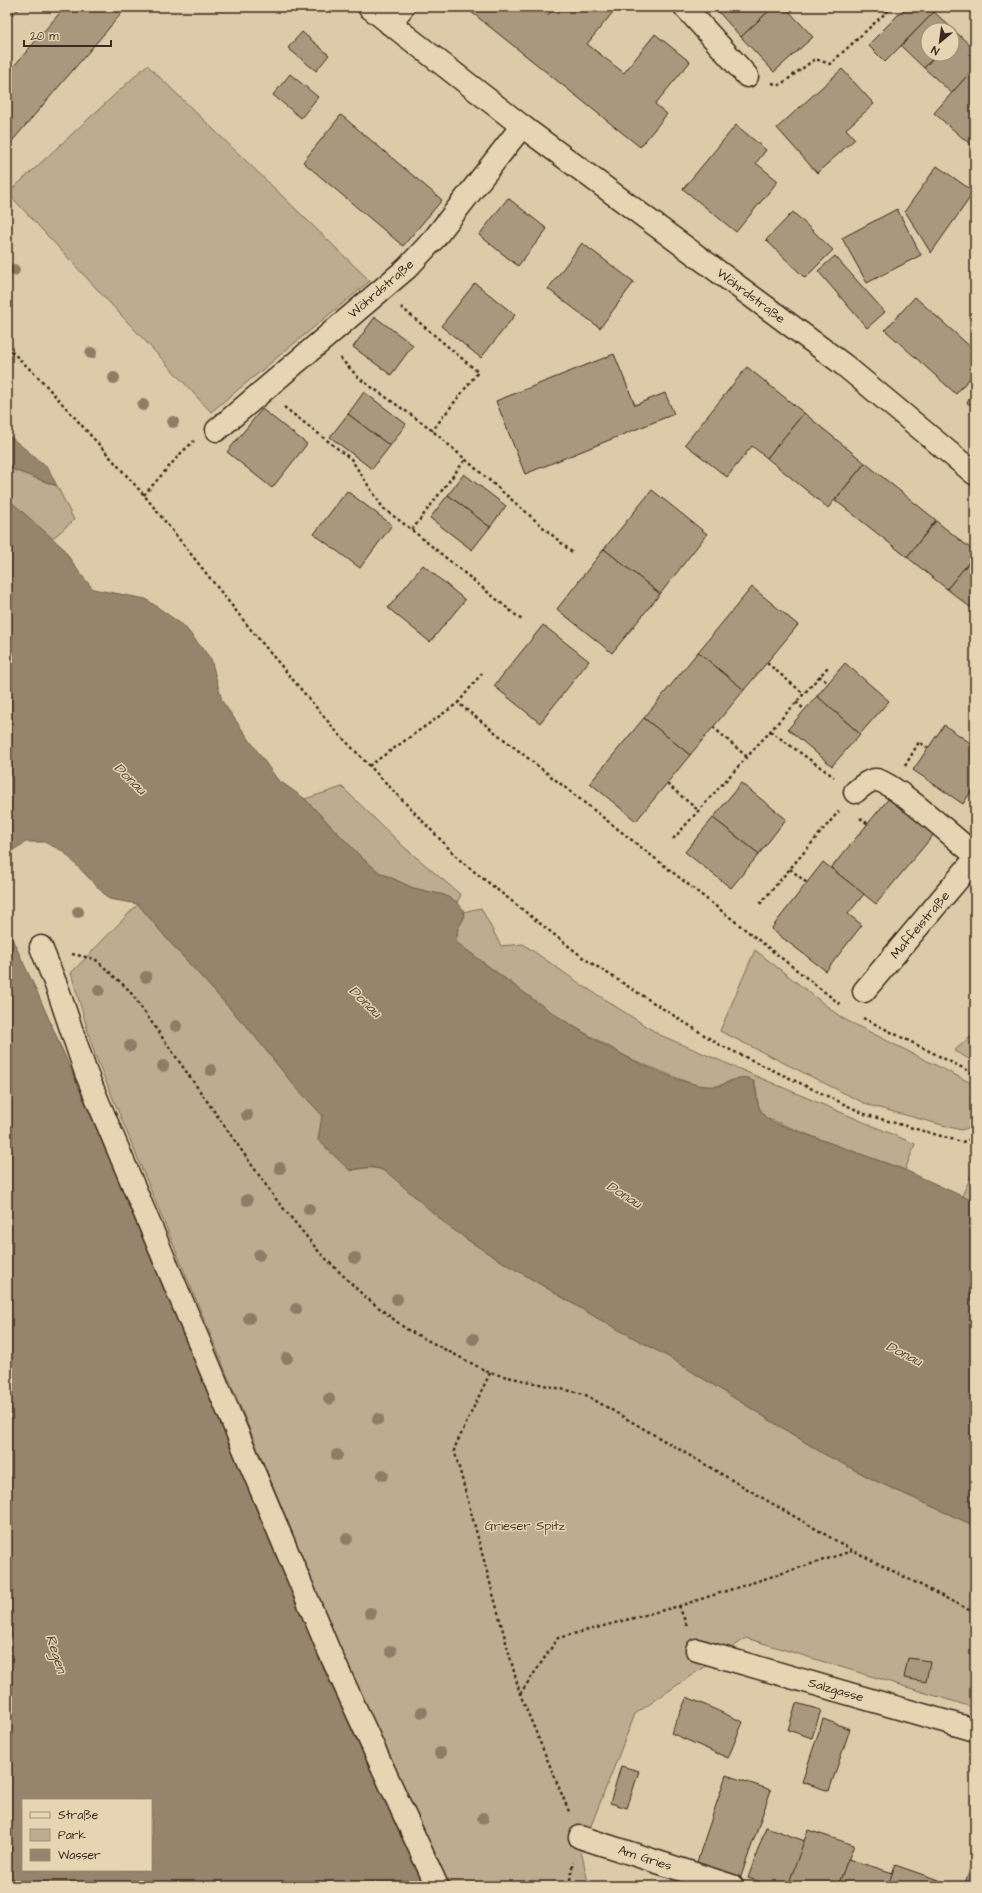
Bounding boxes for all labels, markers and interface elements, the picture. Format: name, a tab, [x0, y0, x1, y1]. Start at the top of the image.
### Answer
scale bar	[24, 22, 111, 48]
north arrow	[920, 22, 960, 62]
text: 20 m	[30, 28, 59, 45]
text: N	[929, 42, 942, 59]
street label: Wöhrdstraße	[344, 255, 418, 323]
street label: Wöhrdstraße	[713, 264, 789, 328]
water label: Donau	[109, 759, 151, 800]
street label: Maffeistraße	[886, 887, 954, 963]
water label: Donau	[344, 982, 386, 1023]
water label: Donau	[603, 1176, 646, 1214]
water label: Donau	[882, 1336, 926, 1372]
park label: Grieser Spitz	[485, 1517, 566, 1535]
water label: Regen	[40, 1632, 72, 1677]
street label: Salzgasse	[806, 1674, 866, 1707]
legend	[22, 1799, 152, 1871]
text: Straße	[58, 1807, 99, 1824]
text: Park	[58, 1827, 86, 1844]
street label: Am Gries	[616, 1841, 675, 1875]
text: Wasser	[58, 1847, 101, 1864]

